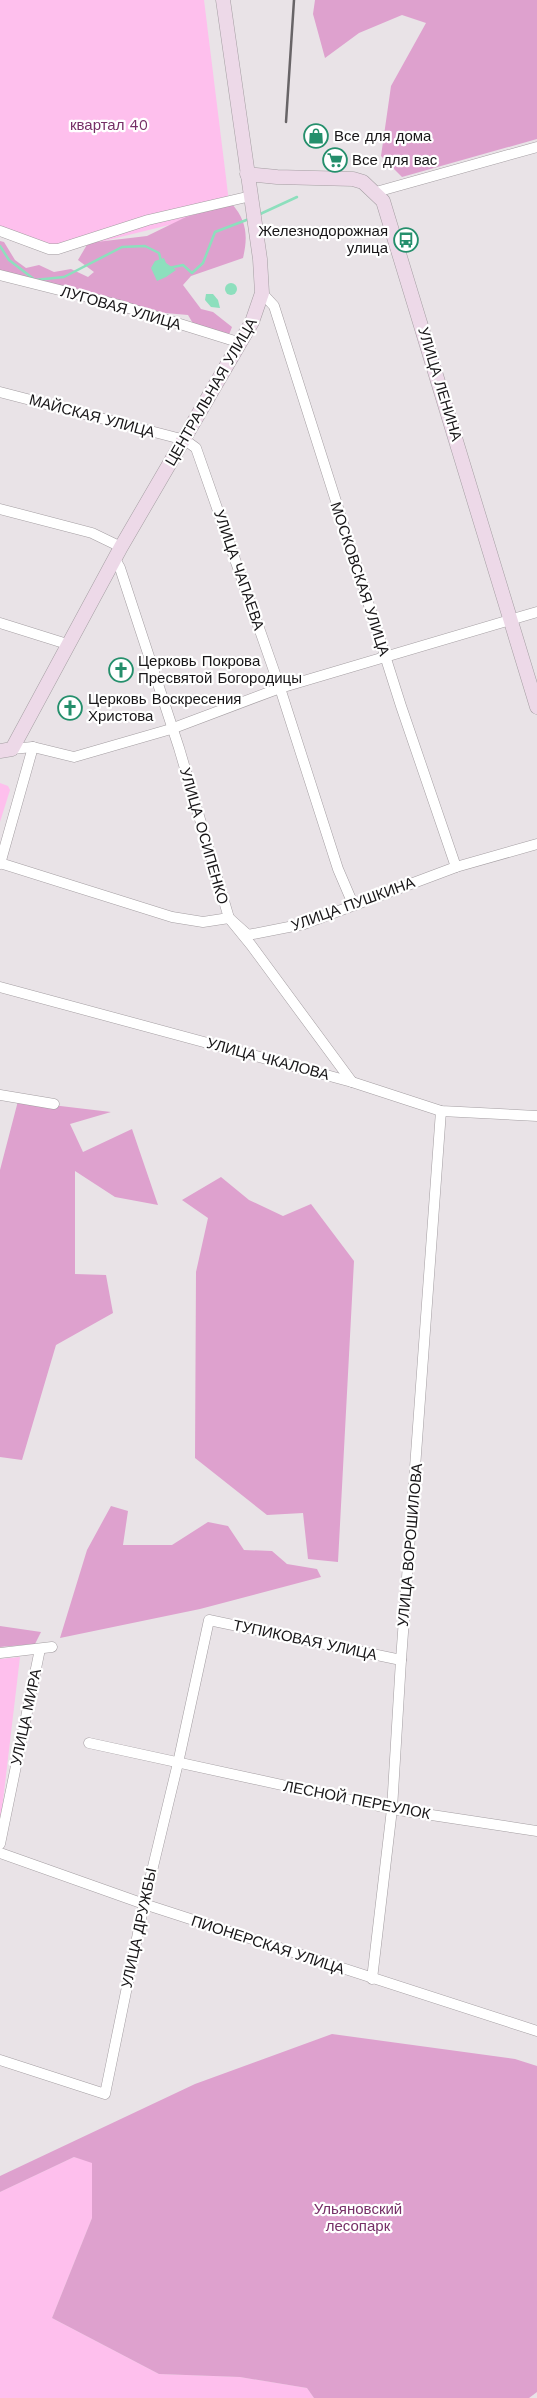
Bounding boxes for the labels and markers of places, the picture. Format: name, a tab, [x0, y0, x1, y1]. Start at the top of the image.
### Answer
shop icon: Все для дома	[303, 123, 329, 149]
place label: Все для дома	[334, 127, 432, 145]
supermarket icon: Все для вас	[322, 147, 348, 173]
place label: Все для вас	[352, 151, 438, 169]
place label: Железнодорожная улица	[258, 222, 389, 257]
bus stop icon: Железнодорожная улица	[393, 227, 419, 253]
place label: Церковь Покрова Пресвятой Богородицы	[138, 652, 302, 687]
church icon: Церковь Покрова Пресвятой Богородицы	[108, 657, 134, 683]
place label: Церковь Воскресения Христова	[88, 690, 241, 725]
church icon: Церковь Воскресения Христова	[57, 695, 83, 721]

